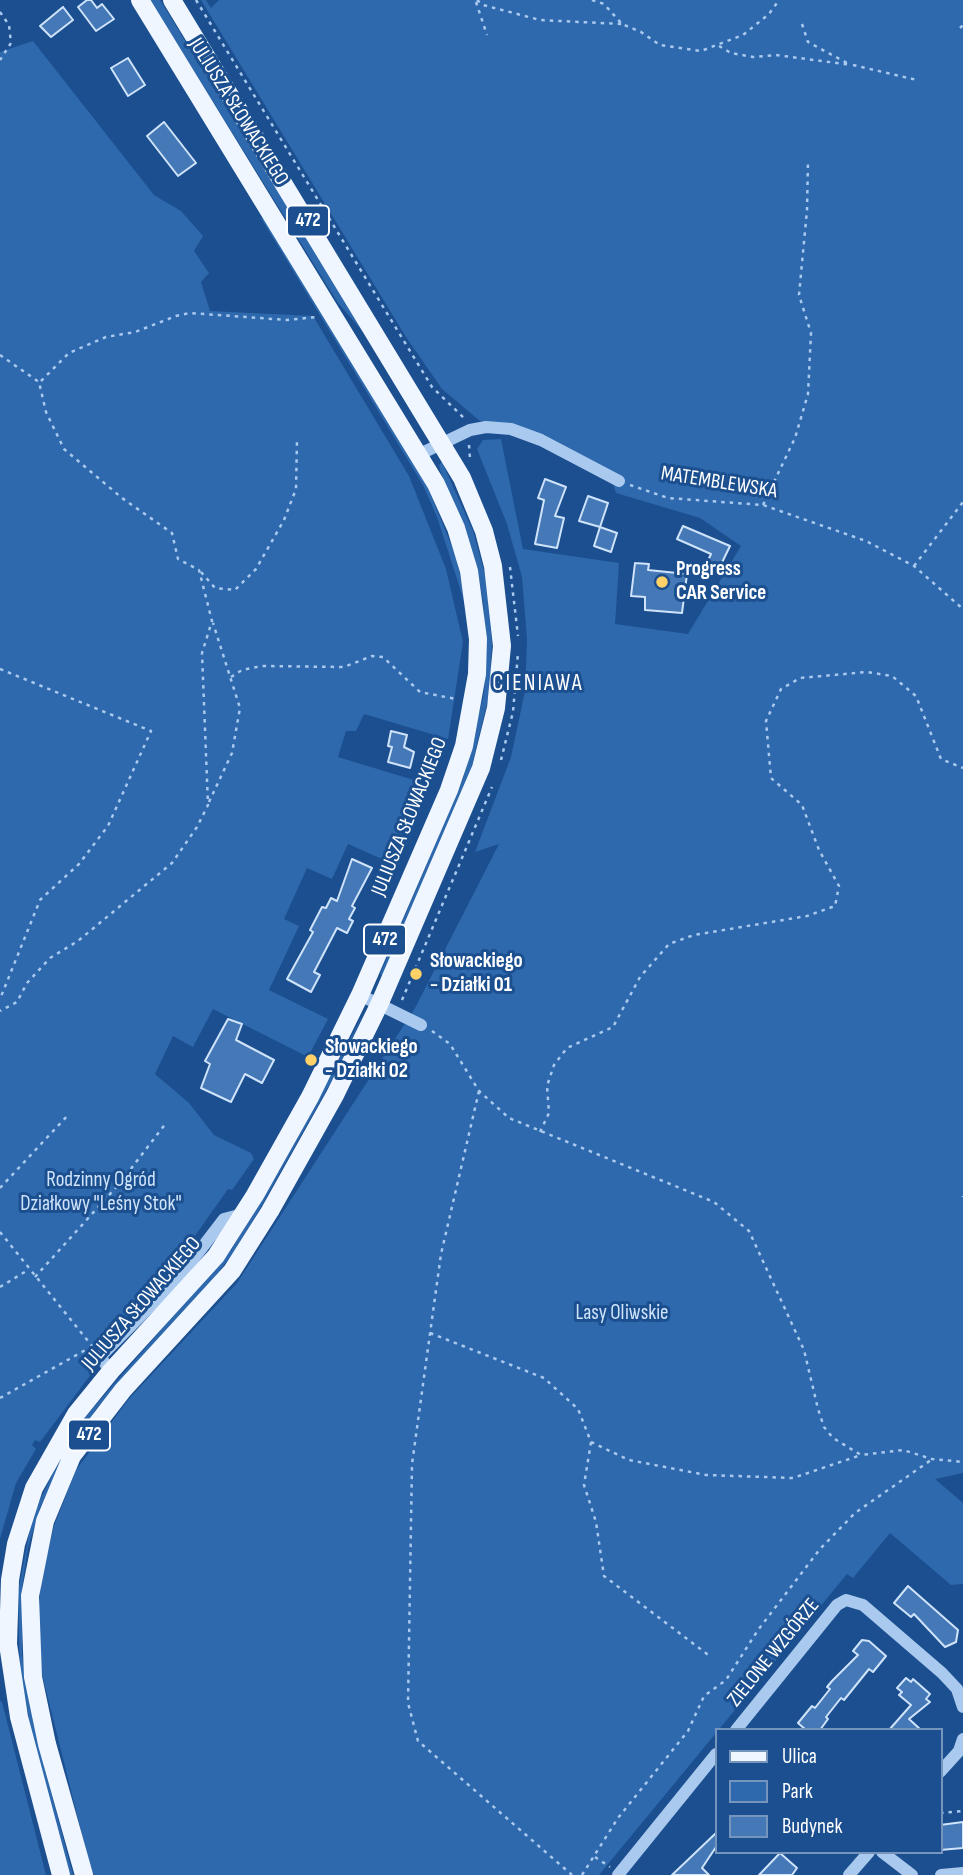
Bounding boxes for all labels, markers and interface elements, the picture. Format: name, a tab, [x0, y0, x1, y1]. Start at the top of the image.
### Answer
street label: JULIUSZA SŁOWACKIEGO	[183, 34, 293, 190]
road number: 472	[287, 206, 329, 236]
street label: MATEMBLEWSKA	[659, 461, 779, 505]
place label: Progress CAR Service	[676, 557, 766, 607]
marker: Progress CAR Service	[654, 574, 670, 590]
district label: CIENIAWA	[493, 670, 583, 698]
street label: JULIUSZA SŁOWACKIEGO	[367, 734, 453, 900]
road number: 472	[364, 924, 406, 956]
place label: Słowackiego - Działki 01	[430, 949, 523, 999]
marker: Słowackiego - Działki 01	[408, 966, 424, 982]
place label: Słowackiego - Działki 02	[325, 1035, 418, 1085]
marker: Słowackiego - Działki 02	[303, 1052, 319, 1068]
park label: Rodzinny Ogród Działkowy "Leśny Stok"	[20, 1168, 182, 1218]
street label: JULIUSZA SŁOWACKIEGO	[77, 1232, 207, 1376]
park label: Lasy Oliwskie	[575, 1301, 669, 1327]
road number: 472	[68, 1420, 110, 1450]
street label: ZIELONE WZGÓRZE	[723, 1594, 825, 1712]
legend	[715, 1728, 942, 1854]
text: Ulica	[782, 1744, 817, 1769]
text: Park	[782, 1779, 813, 1804]
text: Budynek	[782, 1814, 842, 1839]

